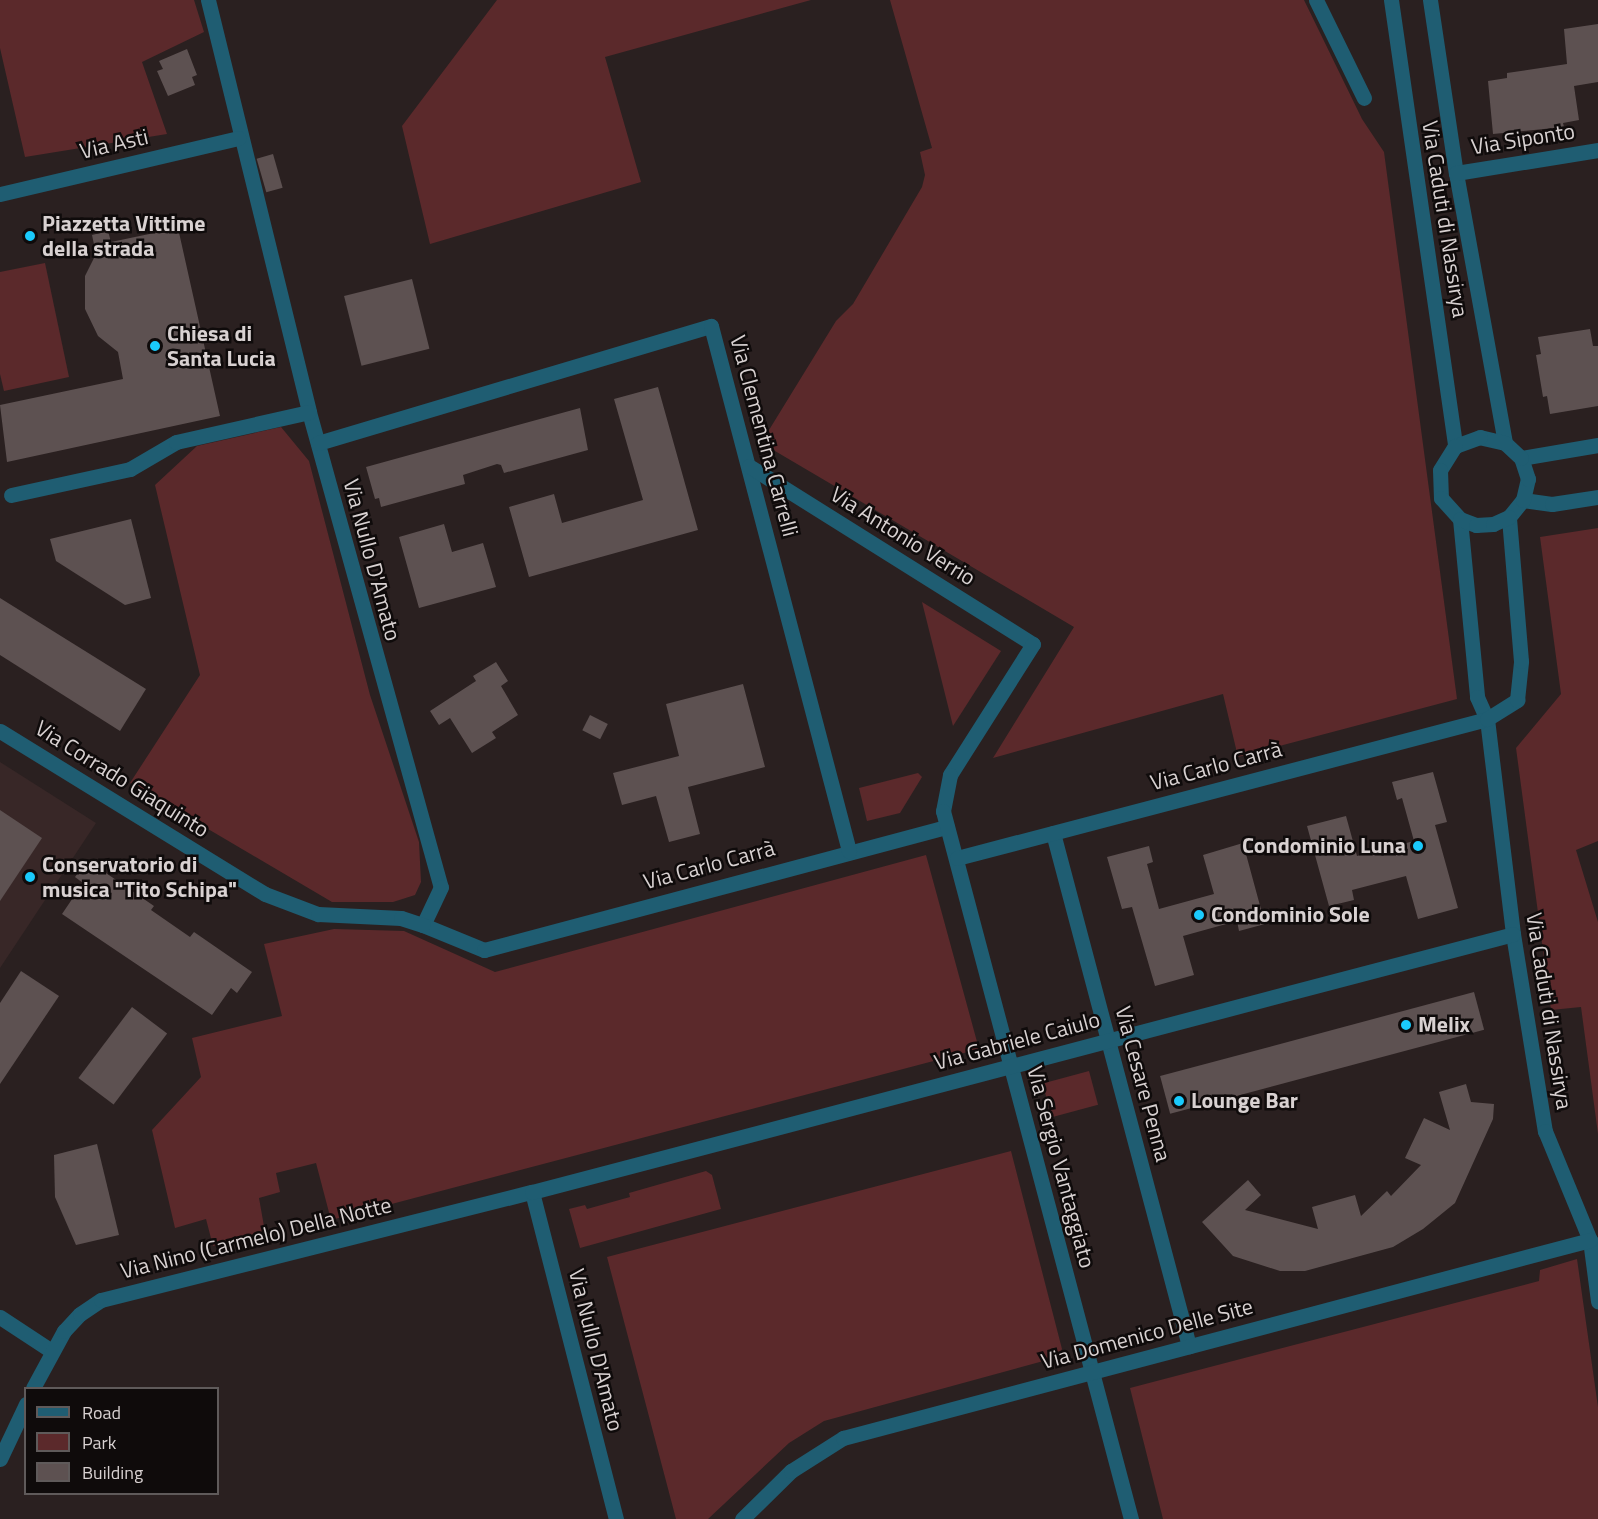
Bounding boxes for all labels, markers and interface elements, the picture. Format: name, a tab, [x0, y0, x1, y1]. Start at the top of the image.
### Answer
street label: Via Siponto	[1469, 118, 1577, 160]
street label: Via Caduti di Nassirya	[1416, 119, 1474, 319]
street label: Via Asti	[77, 123, 151, 165]
place label: Piazzetta Vittime della strada	[42, 210, 205, 262]
marker: Piazzetta Vittime della strada	[23, 229, 37, 243]
place label: Chiesa di Santa Lucia	[167, 320, 276, 372]
street label: Via Clementina Carrelli	[724, 333, 804, 539]
marker: Chiesa di Santa Lucia	[148, 339, 162, 353]
street label: Via Nullo D'Amato	[338, 476, 406, 644]
street label: Via Antonio Verrio	[826, 481, 980, 591]
street label: Via Corrado Giaquinto	[30, 715, 214, 843]
street label: Via Carlo Carrà	[1147, 736, 1285, 796]
place label: Condominio Luna	[1242, 833, 1406, 859]
street label: Via Carlo Carrà	[640, 835, 778, 895]
marker: Condominio Luna	[1411, 839, 1425, 853]
place label: Conservatorio di musica "Tito Schipa"	[42, 851, 237, 902]
marker: Conservatorio di musica "Tito Schipa"	[23, 870, 37, 884]
place label: Condominio Sole	[1211, 902, 1370, 928]
marker: Condominio Sole	[1192, 908, 1206, 922]
street label: Via Caduti di Nassirya	[1520, 911, 1578, 1111]
street label: Via Cesare Penna	[1110, 1003, 1176, 1165]
street label: Via Gabriele Caiulo	[931, 1006, 1103, 1076]
place label: Melix	[1418, 1012, 1470, 1038]
marker: Melix	[1399, 1018, 1413, 1032]
street label: Via Sergio Vantaggiato	[1021, 1063, 1101, 1271]
place label: Lounge Bar	[1191, 1088, 1298, 1114]
marker: Lounge Bar	[1172, 1094, 1186, 1108]
street label: Via Nino (Carmelo) Della Notte	[118, 1192, 394, 1284]
street label: Via Nullo D'Amato	[563, 1266, 629, 1434]
street label: Via Domenico Delle Site	[1038, 1293, 1256, 1375]
legend	[24, 1387, 219, 1495]
text: Road	[82, 1399, 121, 1426]
text: Park	[82, 1429, 116, 1456]
text: Building	[82, 1459, 143, 1486]

